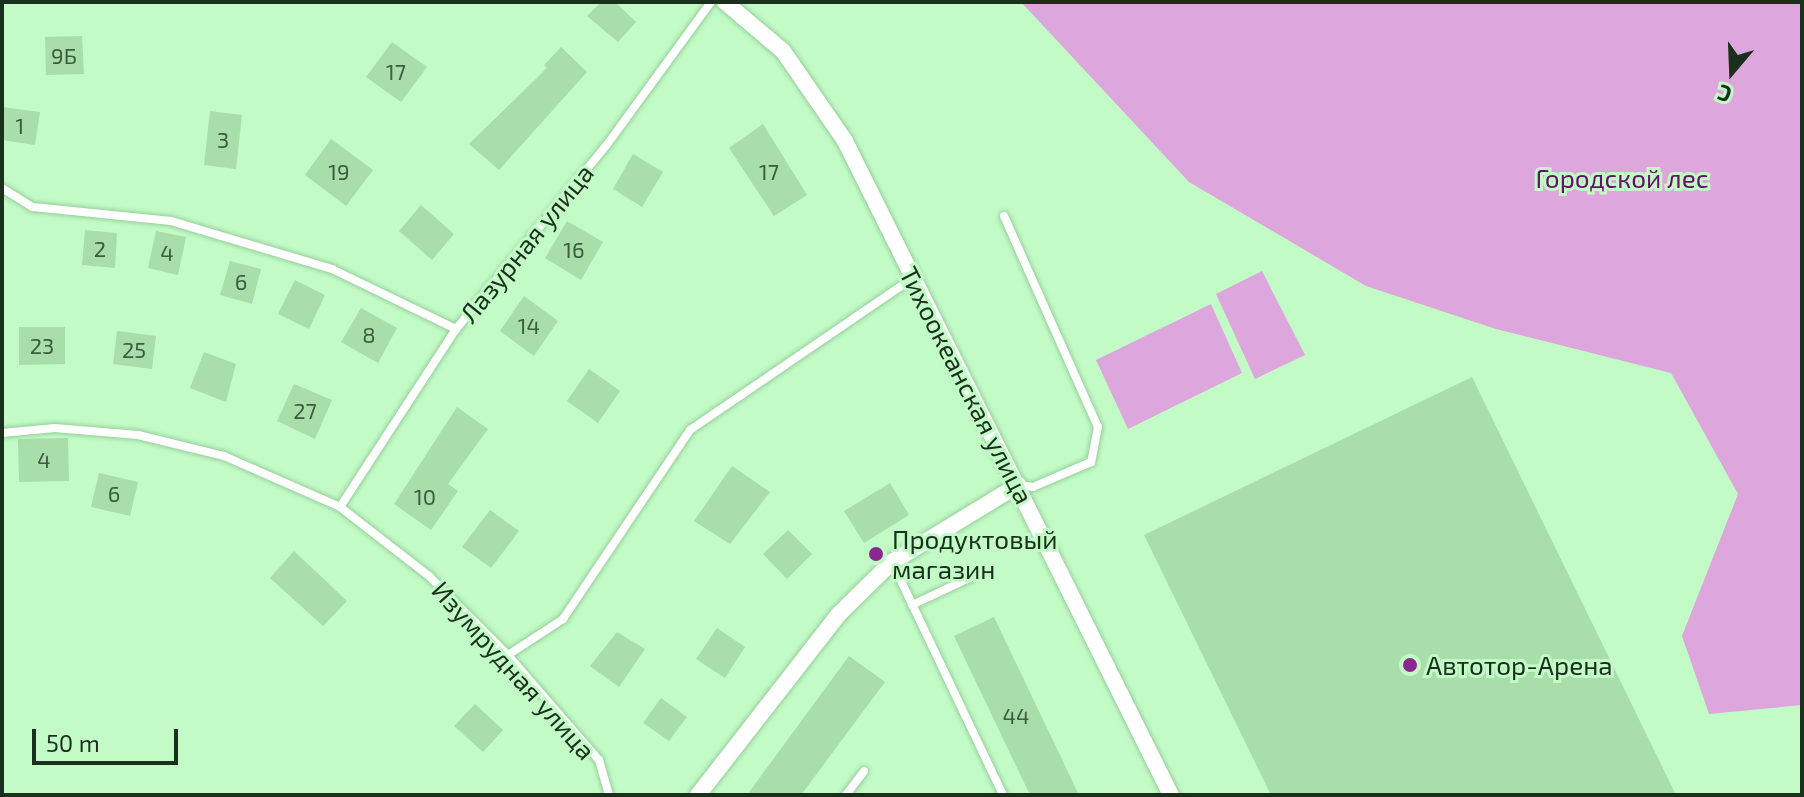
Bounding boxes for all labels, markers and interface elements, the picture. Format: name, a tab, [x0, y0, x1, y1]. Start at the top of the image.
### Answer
north arrow	[1692, 32, 1772, 112]
house number: 9Б	[51, 43, 77, 69]
house number: 17	[386, 59, 406, 85]
text: С	[1714, 80, 1735, 109]
house number: 1	[16, 113, 24, 139]
house number: 3	[217, 127, 229, 153]
street label: Лазурная улица	[453, 157, 599, 329]
house number: 19	[328, 159, 350, 185]
house number: 17	[759, 159, 779, 185]
park label: Городской лес	[1535, 162, 1709, 194]
house number: 2	[94, 236, 106, 262]
house number: 16	[563, 237, 585, 263]
house number: 4	[160, 240, 174, 266]
street label: Тихоокеанская улица	[894, 261, 1040, 509]
house number: 6	[235, 269, 247, 295]
house number: 14	[518, 313, 540, 339]
house number: 8	[362, 322, 376, 348]
house number: 23	[30, 333, 54, 359]
house number: 25	[122, 337, 146, 363]
house number: 27	[293, 398, 317, 424]
house number: 4	[37, 447, 51, 473]
house number: 6	[108, 481, 120, 507]
house number: 10	[414, 484, 436, 510]
place label: Продуктовый магазин	[892, 523, 1058, 584]
marker: Продуктовый магазин	[867, 545, 885, 563]
street label: Изумрудная улица	[426, 574, 602, 766]
place label: Автотор-Арена	[1426, 649, 1613, 681]
marker: Автотор-Арена	[1401, 656, 1419, 674]
house number: 44	[1002, 703, 1030, 729]
scale bar	[36, 713, 182, 763]
text: 50 m	[46, 728, 100, 757]

